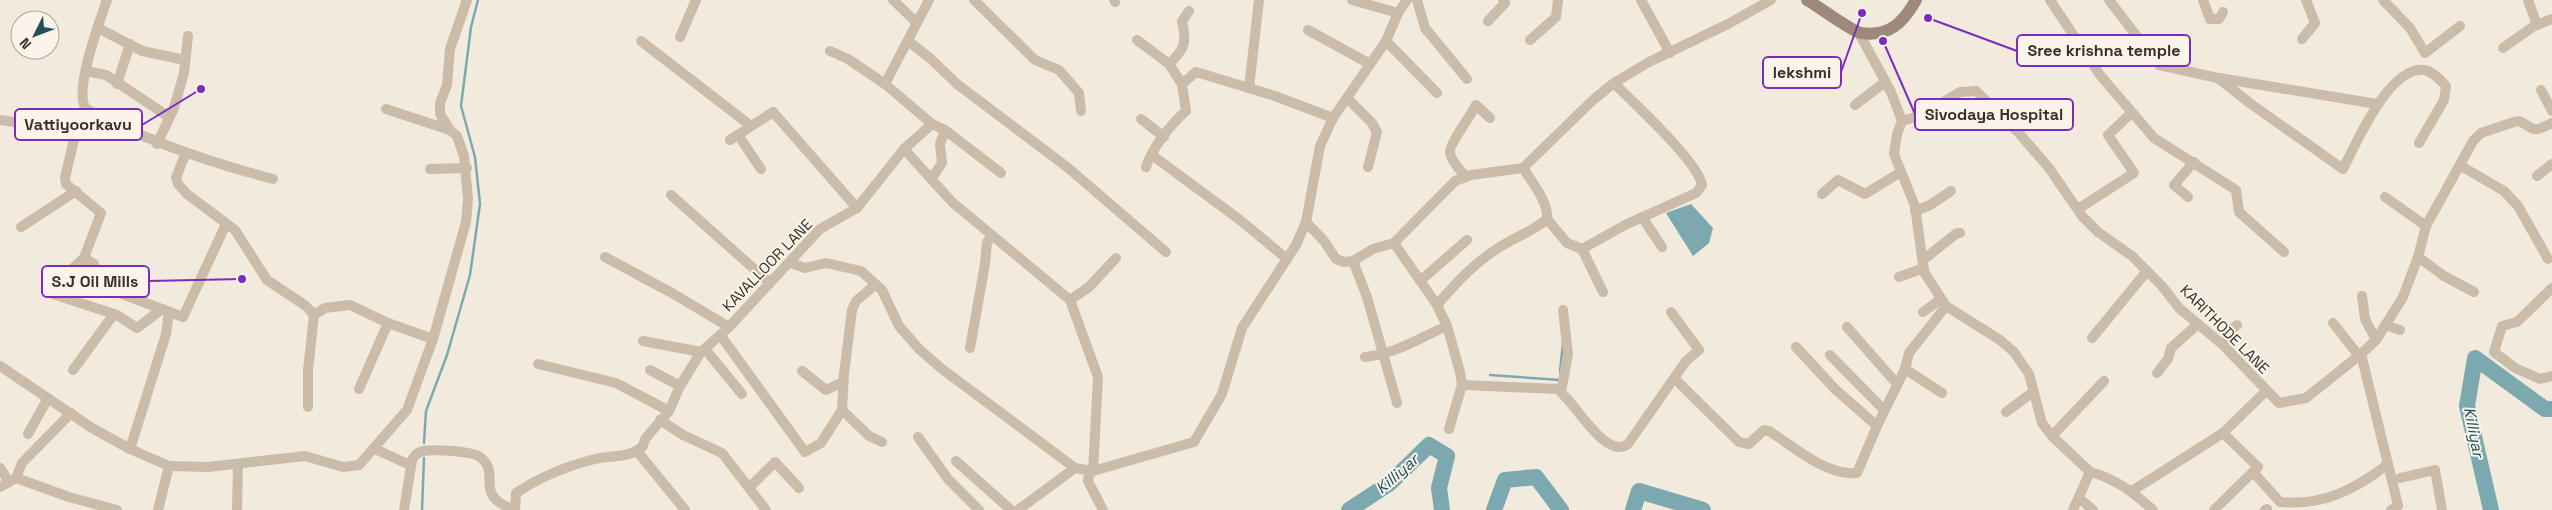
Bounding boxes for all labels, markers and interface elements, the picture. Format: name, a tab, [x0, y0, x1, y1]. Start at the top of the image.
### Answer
north arrow	[10, 10, 60, 60]
text: N	[16, 34, 35, 53]
callout: Sree krishna temple	[2017, 35, 2190, 66]
text: Sree krishna temple	[2028, 40, 2180, 61]
callout: lekshmi	[1763, 57, 1841, 88]
text: lekshmi	[1773, 62, 1831, 83]
callout: Sivodaya Hospital	[1915, 99, 2073, 130]
text: Sivodaya Hospital	[1925, 104, 2063, 125]
callout: Vattiyoorkavu	[15, 109, 142, 140]
text: Vattiyoorkavu	[24, 114, 132, 135]
street label: KAVALLOOR LANE	[718, 215, 816, 315]
callout: S.J Oil Mills	[42, 266, 149, 297]
text: S.J Oil Mills	[52, 271, 138, 292]
street label: KARITHODE LANE	[2176, 280, 2274, 378]
water label: Killiyar	[2459, 405, 2489, 461]
water label: Killiyar	[1371, 448, 1424, 498]

